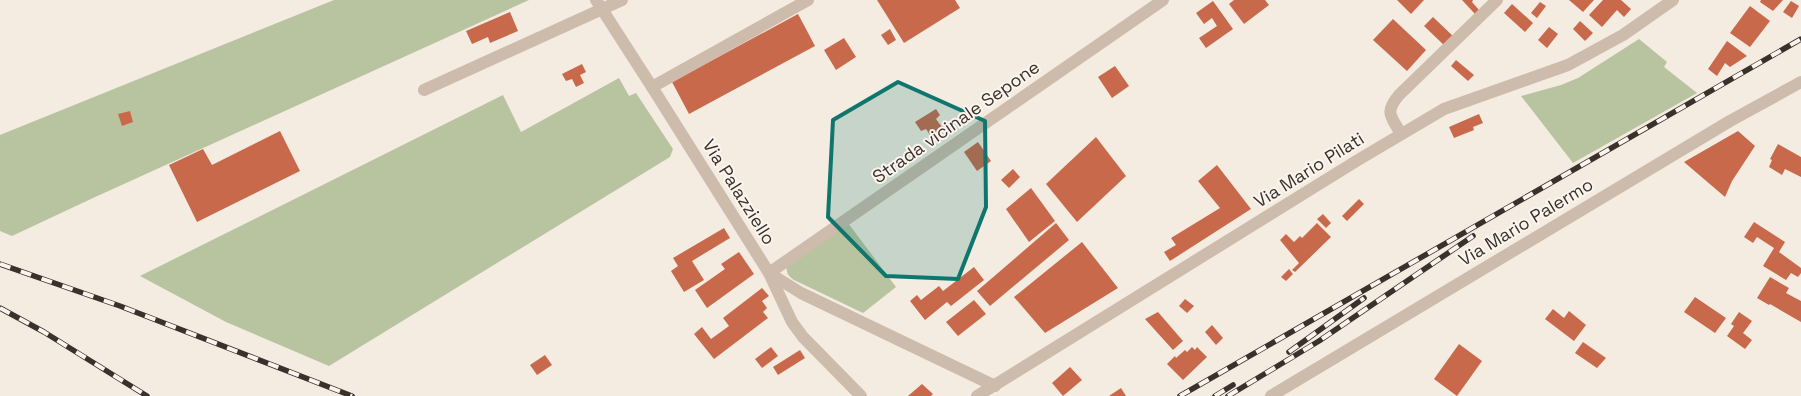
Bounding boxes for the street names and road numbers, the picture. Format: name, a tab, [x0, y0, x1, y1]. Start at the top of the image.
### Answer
street label: Strada vicinale Sepone	[868, 55, 1044, 188]
street label: Via Mario Pilati	[1249, 127, 1368, 213]
street label: Via Palazziello	[698, 135, 781, 249]
street label: Via Mario Palermo	[1454, 172, 1597, 271]

